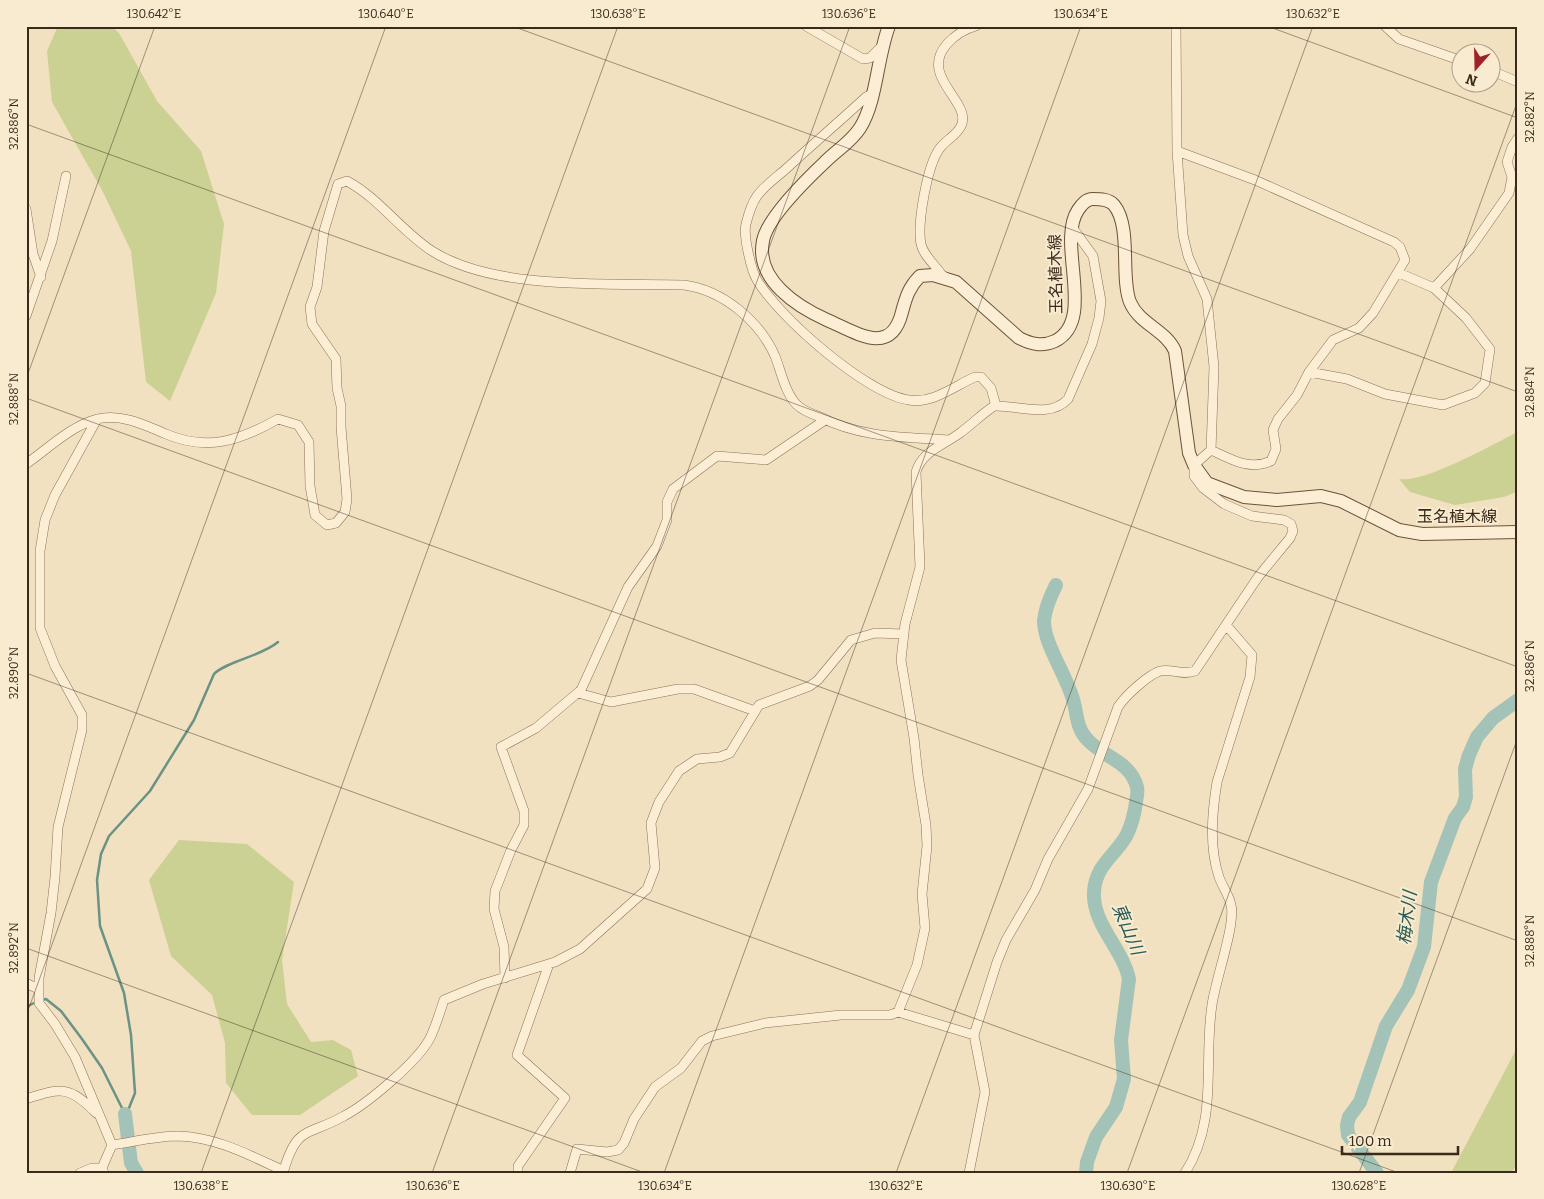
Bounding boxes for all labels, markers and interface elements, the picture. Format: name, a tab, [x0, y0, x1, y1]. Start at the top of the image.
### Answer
text: 130.642°E	[127, 7, 181, 21]
text: 130.640°E	[358, 7, 414, 21]
text: 130.638°E	[591, 7, 645, 21]
text: 130.636°E	[822, 7, 876, 21]
text: 130.634°E	[1054, 7, 1108, 21]
text: 130.632°E	[1286, 7, 1340, 21]
north arrow	[1452, 42, 1502, 92]
text: N	[1464, 70, 1480, 90]
text: 32.882°N	[1523, 91, 1537, 143]
text: 32.886°N	[7, 98, 21, 150]
street label: 玉名植木線	[1045, 234, 1066, 314]
text: 32.884°N	[1523, 366, 1537, 418]
text: 32.888°N	[7, 372, 21, 425]
street label: 玉名植木線	[1417, 507, 1497, 526]
text: 32.886°N	[1523, 640, 1537, 692]
text: 32.890°N	[7, 646, 21, 699]
water label: 梅木川	[1393, 888, 1421, 946]
water label: 東山川	[1107, 900, 1149, 960]
text: 32.888°N	[1523, 914, 1537, 967]
text: 32.892°N	[7, 922, 21, 974]
scale bar	[1342, 1124, 1458, 1156]
text: 100 m	[1349, 1132, 1392, 1150]
text: 130.638°E	[174, 1179, 228, 1193]
text: 130.636°E	[406, 1179, 460, 1193]
text: 130.634°E	[638, 1179, 692, 1193]
text: 130.632°E	[869, 1179, 923, 1193]
text: 130.630°E	[1101, 1179, 1155, 1193]
text: 130.628°E	[1332, 1179, 1386, 1193]

